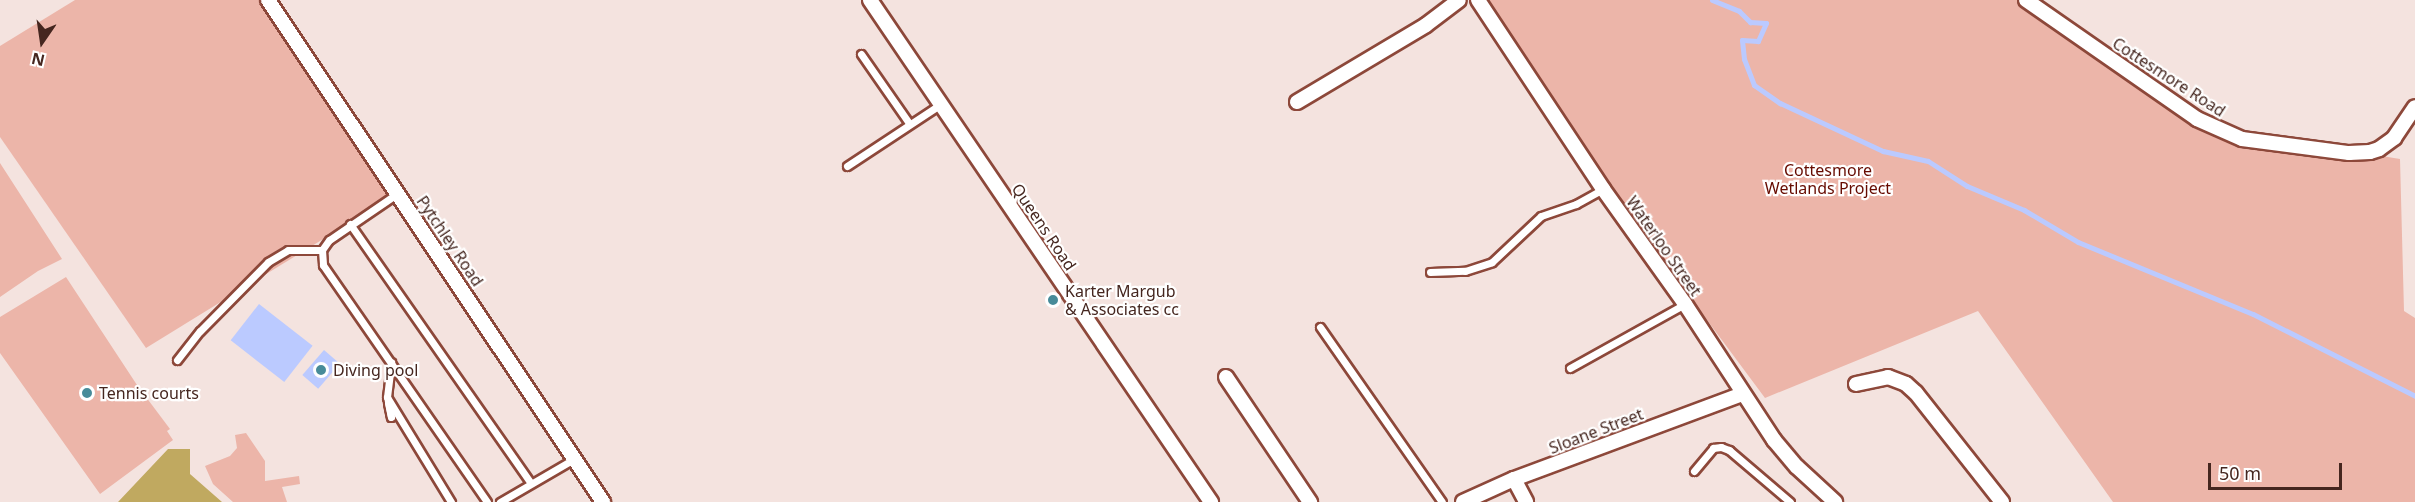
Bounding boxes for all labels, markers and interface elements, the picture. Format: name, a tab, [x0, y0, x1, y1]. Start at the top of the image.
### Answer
north arrow	[12, 12, 72, 72]
street label: Cottesmore Road	[2109, 33, 2229, 121]
text: N	[29, 47, 47, 72]
park label: Cottesmore Wetlands Project	[1765, 160, 1891, 198]
street label: Queens Road	[1008, 180, 1080, 274]
street label: Pytchley Road	[413, 192, 487, 290]
street label: Waterloo Street	[1623, 192, 1705, 300]
place label: Karter Margub & Associates cc	[1065, 281, 1179, 319]
marker: Karter Margub & Associates cc	[1046, 293, 1060, 307]
place label: Diving pool	[333, 360, 418, 380]
marker: Diving pool	[314, 363, 328, 377]
place label: Tennis courts	[99, 383, 199, 403]
marker: Tennis courts	[80, 386, 94, 400]
street label: Sloane Street	[1546, 404, 1646, 458]
scale bar	[2211, 451, 2344, 489]
text: 50 m	[2219, 461, 2261, 485]

